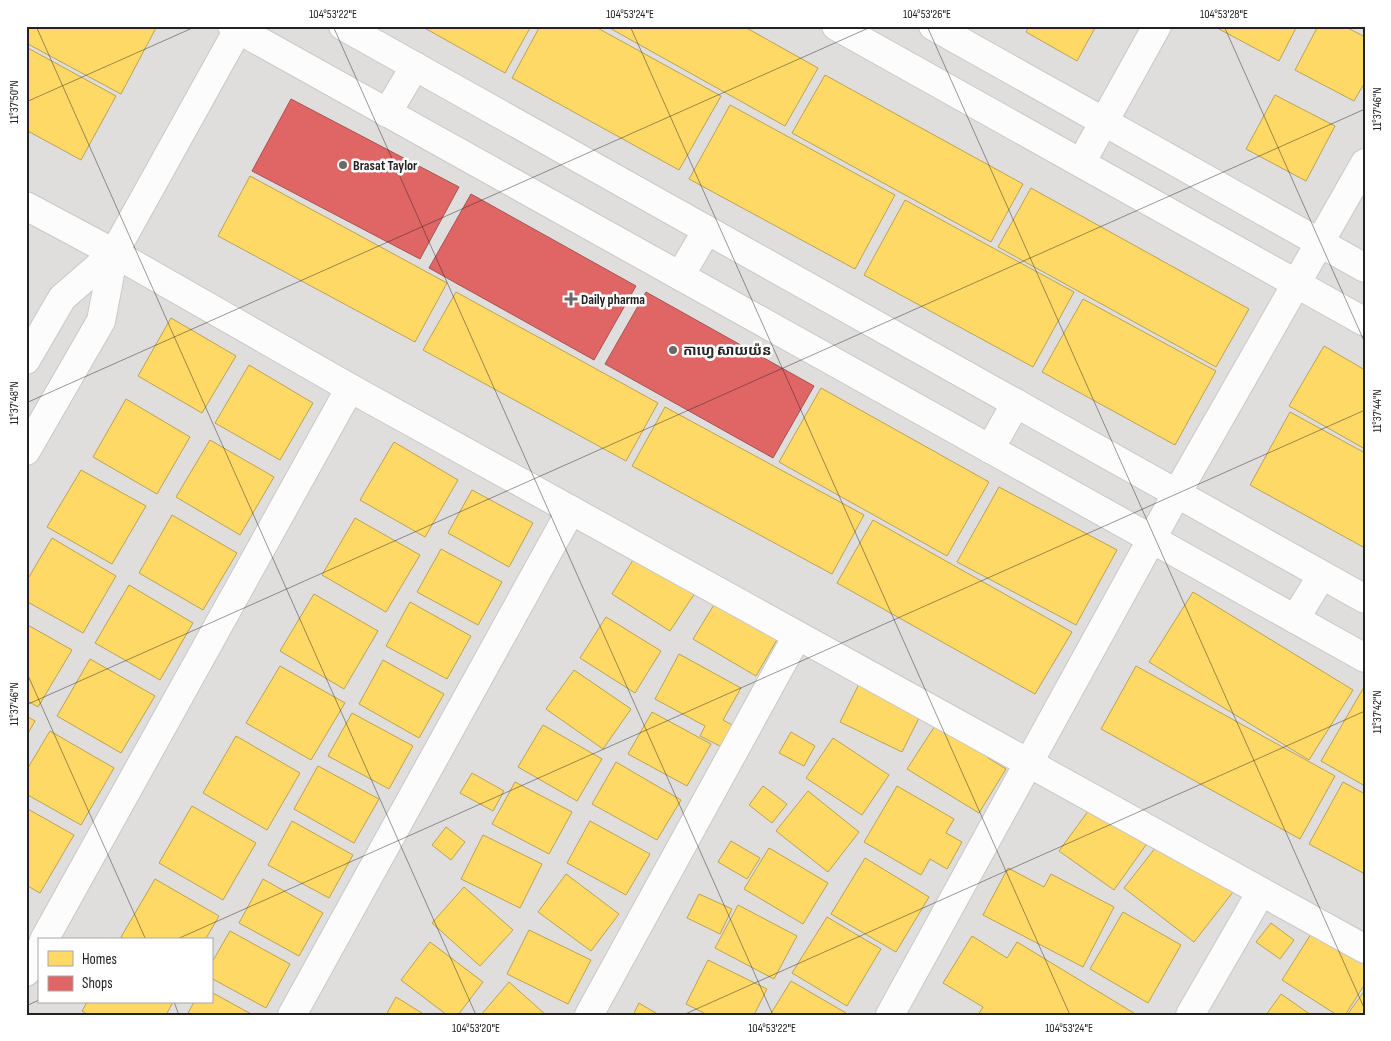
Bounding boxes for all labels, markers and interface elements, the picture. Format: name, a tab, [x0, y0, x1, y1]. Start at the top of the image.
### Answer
text: 104°53'22"E	[309, 7, 357, 22]
text: 104°53'24"E	[606, 7, 654, 22]
text: 104°53'26"E	[903, 7, 951, 22]
text: 104°53'28"E	[1200, 7, 1248, 22]
text: 11°37'50"N	[7, 80, 22, 124]
text: 11°37'46"N	[1370, 87, 1385, 131]
place label: Brasat Taylor	[353, 157, 418, 174]
marker: Brasat Taylor	[337, 159, 349, 171]
place label: Daily pharma	[581, 291, 645, 308]
marker: Daily pharma	[565, 293, 577, 305]
place label: កាហ្វេ សាយយ៉ន	[683, 342, 772, 359]
marker: កាហ្វេ សាយយ៉ន	[667, 344, 679, 356]
text: 11°37'48"N	[7, 381, 22, 425]
text: 11°37'44"N	[1370, 389, 1385, 433]
text: 11°37'46"N	[7, 682, 22, 726]
text: 11°37'42"N	[1370, 690, 1385, 734]
legend	[38, 938, 212, 1004]
text: Homes	[82, 950, 117, 969]
text: Shops	[82, 974, 113, 993]
text: 104°53'20"E	[452, 1021, 500, 1036]
text: 104°53'22"E	[748, 1021, 796, 1036]
text: 104°53'24"E	[1045, 1021, 1093, 1036]

